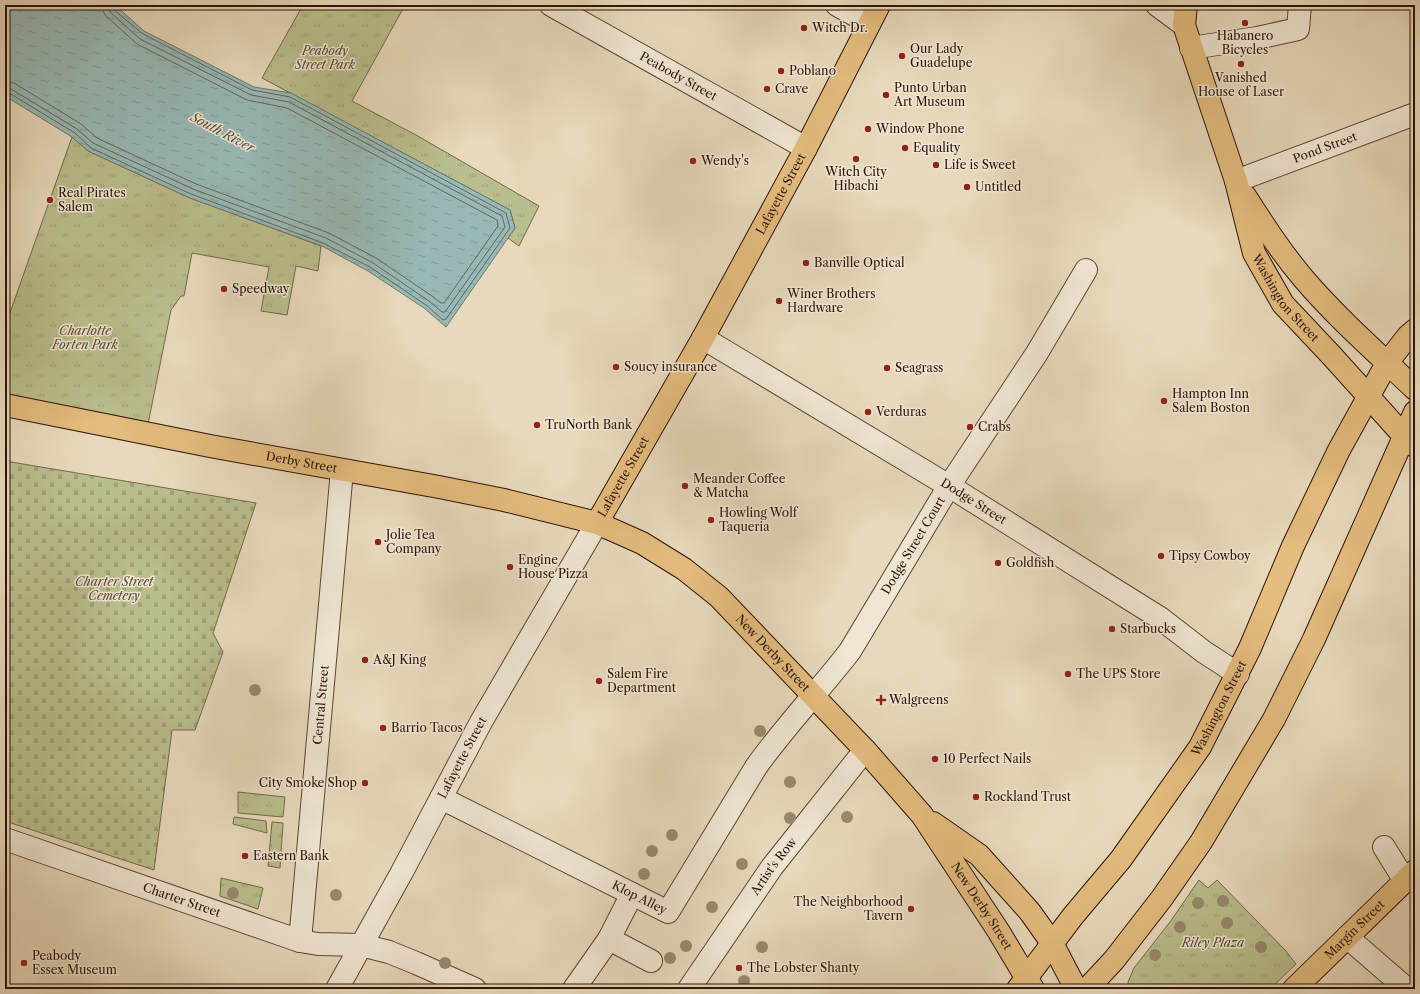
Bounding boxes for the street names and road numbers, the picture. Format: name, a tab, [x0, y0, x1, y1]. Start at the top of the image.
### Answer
street label: Peabody Street	[637, 48, 720, 104]
street label: Pond Street	[1291, 128, 1360, 166]
street label: Lafayette Street	[753, 150, 809, 237]
street label: Washington Street	[1249, 251, 1323, 345]
street label: Lafayette Street	[594, 433, 652, 520]
street label: Derby Street	[265, 448, 339, 476]
street label: Dodge Street	[938, 475, 1010, 527]
street label: Dodge Street Court	[878, 493, 948, 597]
street label: New Derby Street	[733, 611, 814, 695]
street label: Washington Street	[1187, 657, 1250, 760]
street label: Central Street	[310, 664, 332, 745]
street label: Lafayette Street	[434, 713, 490, 801]
street label: Artist's Row	[747, 833, 800, 899]
street label: New Derby Street	[948, 859, 1016, 953]
street label: Klop Alley	[610, 877, 670, 917]
street label: Charter Street	[141, 879, 223, 920]
street label: Margin Street	[1321, 896, 1388, 962]

